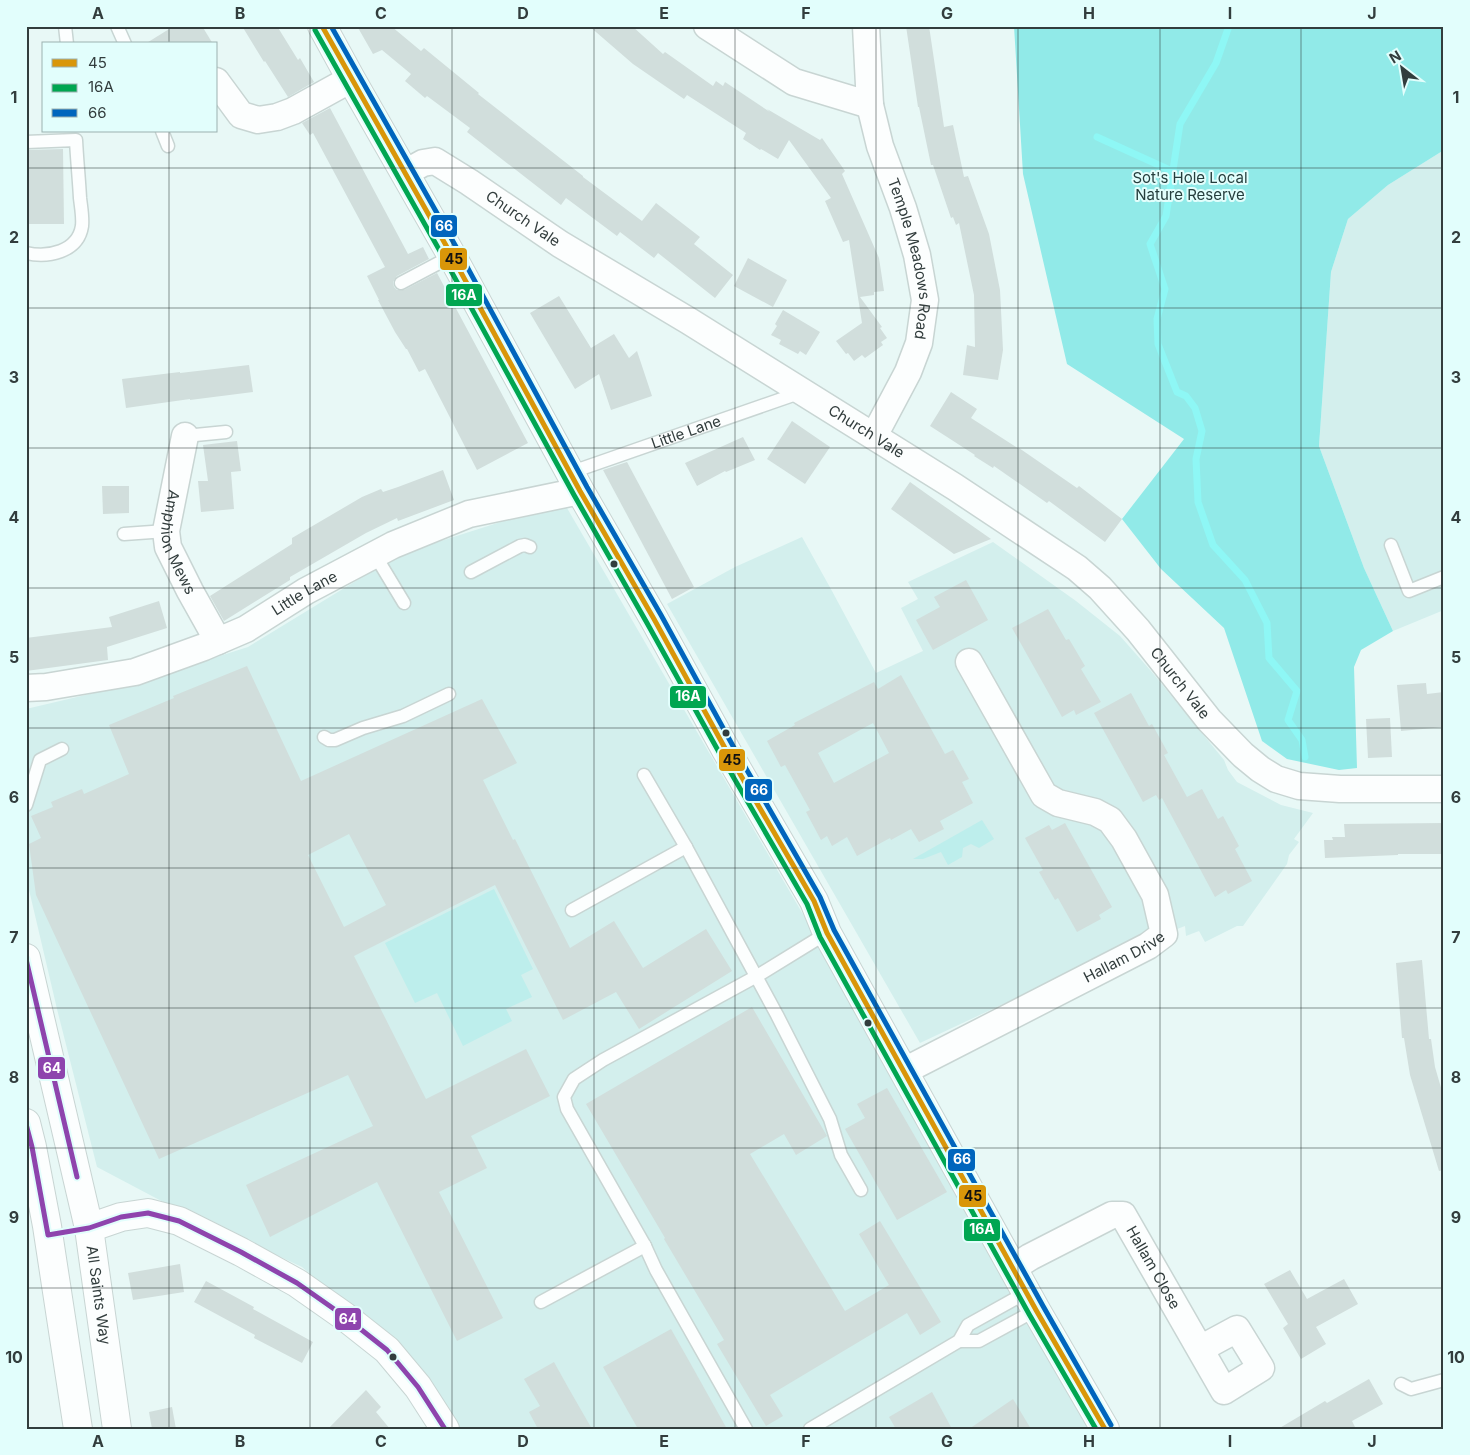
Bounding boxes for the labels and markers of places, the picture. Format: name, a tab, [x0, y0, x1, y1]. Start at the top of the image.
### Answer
unlabelled marker	[609, 559, 619, 569]
unlabelled marker	[721, 728, 731, 738]
unlabelled marker	[863, 1018, 873, 1028]
unlabelled marker	[388, 1352, 398, 1362]

